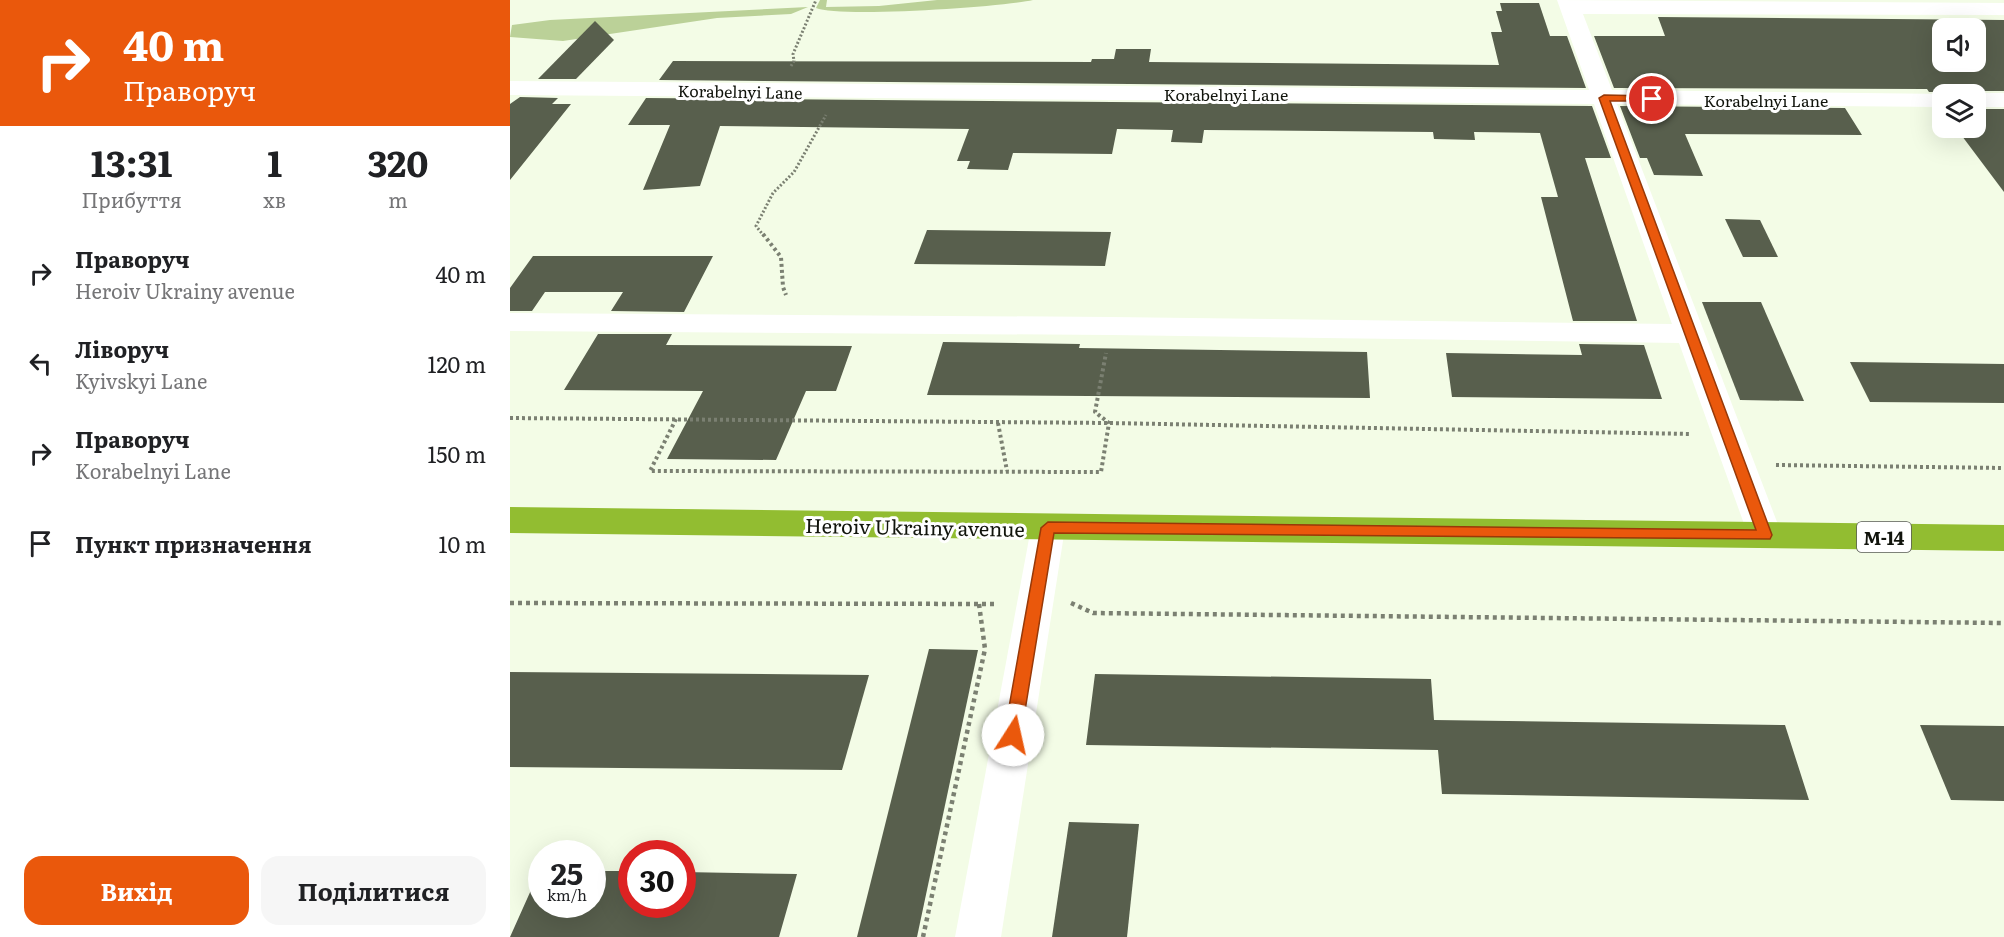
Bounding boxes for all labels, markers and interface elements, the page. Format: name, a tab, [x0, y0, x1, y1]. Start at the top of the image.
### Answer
text: 40 m	[123, 12, 224, 74]
map controls	[1932, 18, 1986, 138]
button: sound	[1932, 18, 1986, 72]
icon: right	[24, 24, 102, 102]
text: Праворуч	[123, 69, 256, 109]
pin	[1626, 73, 1677, 124]
street label: Korabelnyi Lane	[677, 78, 803, 104]
street label: Korabelnyi Lane	[1164, 82, 1288, 106]
icon: arrive	[1635, 82, 1668, 115]
button: layers	[1932, 84, 1986, 138]
street label: Korabelnyi Lane	[1704, 88, 1828, 112]
text: 13:31	[91, 135, 172, 188]
text: 1	[267, 135, 282, 188]
text: 320	[367, 135, 428, 188]
text: Прибуття	[82, 184, 182, 214]
text: хв	[263, 184, 286, 214]
text: m	[388, 184, 408, 214]
text: Праворуч	[75, 242, 190, 275]
icon: right	[24, 257, 57, 290]
text: 40 m	[435, 257, 486, 290]
text: Heroiv Ukrainy avenue	[75, 275, 295, 305]
text: Ліворуч	[75, 332, 169, 365]
icon: left	[24, 347, 57, 380]
text: 120 m	[427, 347, 486, 380]
text: Kyivskyi Lane	[75, 365, 207, 395]
text: Праворуч	[75, 422, 190, 455]
icon: right	[24, 437, 57, 470]
text: 150 m	[427, 437, 486, 470]
text: Korabelnyi Lane	[75, 455, 231, 485]
street label: Heroiv Ukrainy avenue	[805, 509, 1025, 543]
road number: М-14	[1857, 522, 1911, 552]
icon: arrive	[24, 527, 57, 560]
text: Пункт призначення	[75, 527, 312, 560]
text: 10 m	[439, 527, 486, 560]
position arrow	[981, 703, 1045, 767]
speed limit sign: 30	[618, 840, 696, 918]
text: 25	[551, 850, 583, 894]
button: Вихід	[24, 856, 249, 925]
button: Поділитися	[261, 856, 486, 925]
text: km/h	[547, 883, 587, 906]

